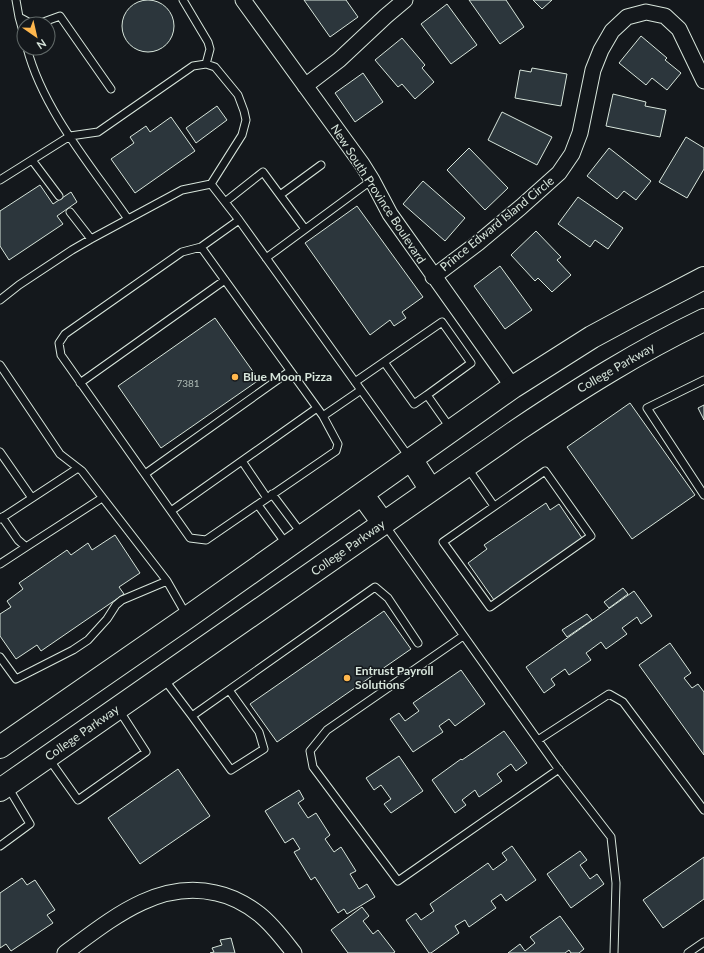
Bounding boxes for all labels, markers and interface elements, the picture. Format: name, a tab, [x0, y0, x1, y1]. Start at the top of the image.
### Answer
north arrow	[16, 16, 56, 56]
text: N	[35, 37, 49, 52]
street label: New South Province Boulevard	[328, 121, 429, 266]
street label: Prince Edward Island Circle	[437, 173, 557, 274]
street label: College Parkway	[574, 339, 658, 396]
place label: Blue Moon Pizza	[243, 369, 332, 384]
marker: Blue Moon Pizza	[230, 372, 240, 382]
house number: 7381	[176, 377, 200, 389]
street label: College Parkway	[308, 516, 388, 579]
place label: Entrust Payroll Solutions	[355, 663, 433, 692]
marker: Entrust Payroll Solutions	[342, 673, 352, 683]
street label: College Parkway	[42, 701, 122, 764]

